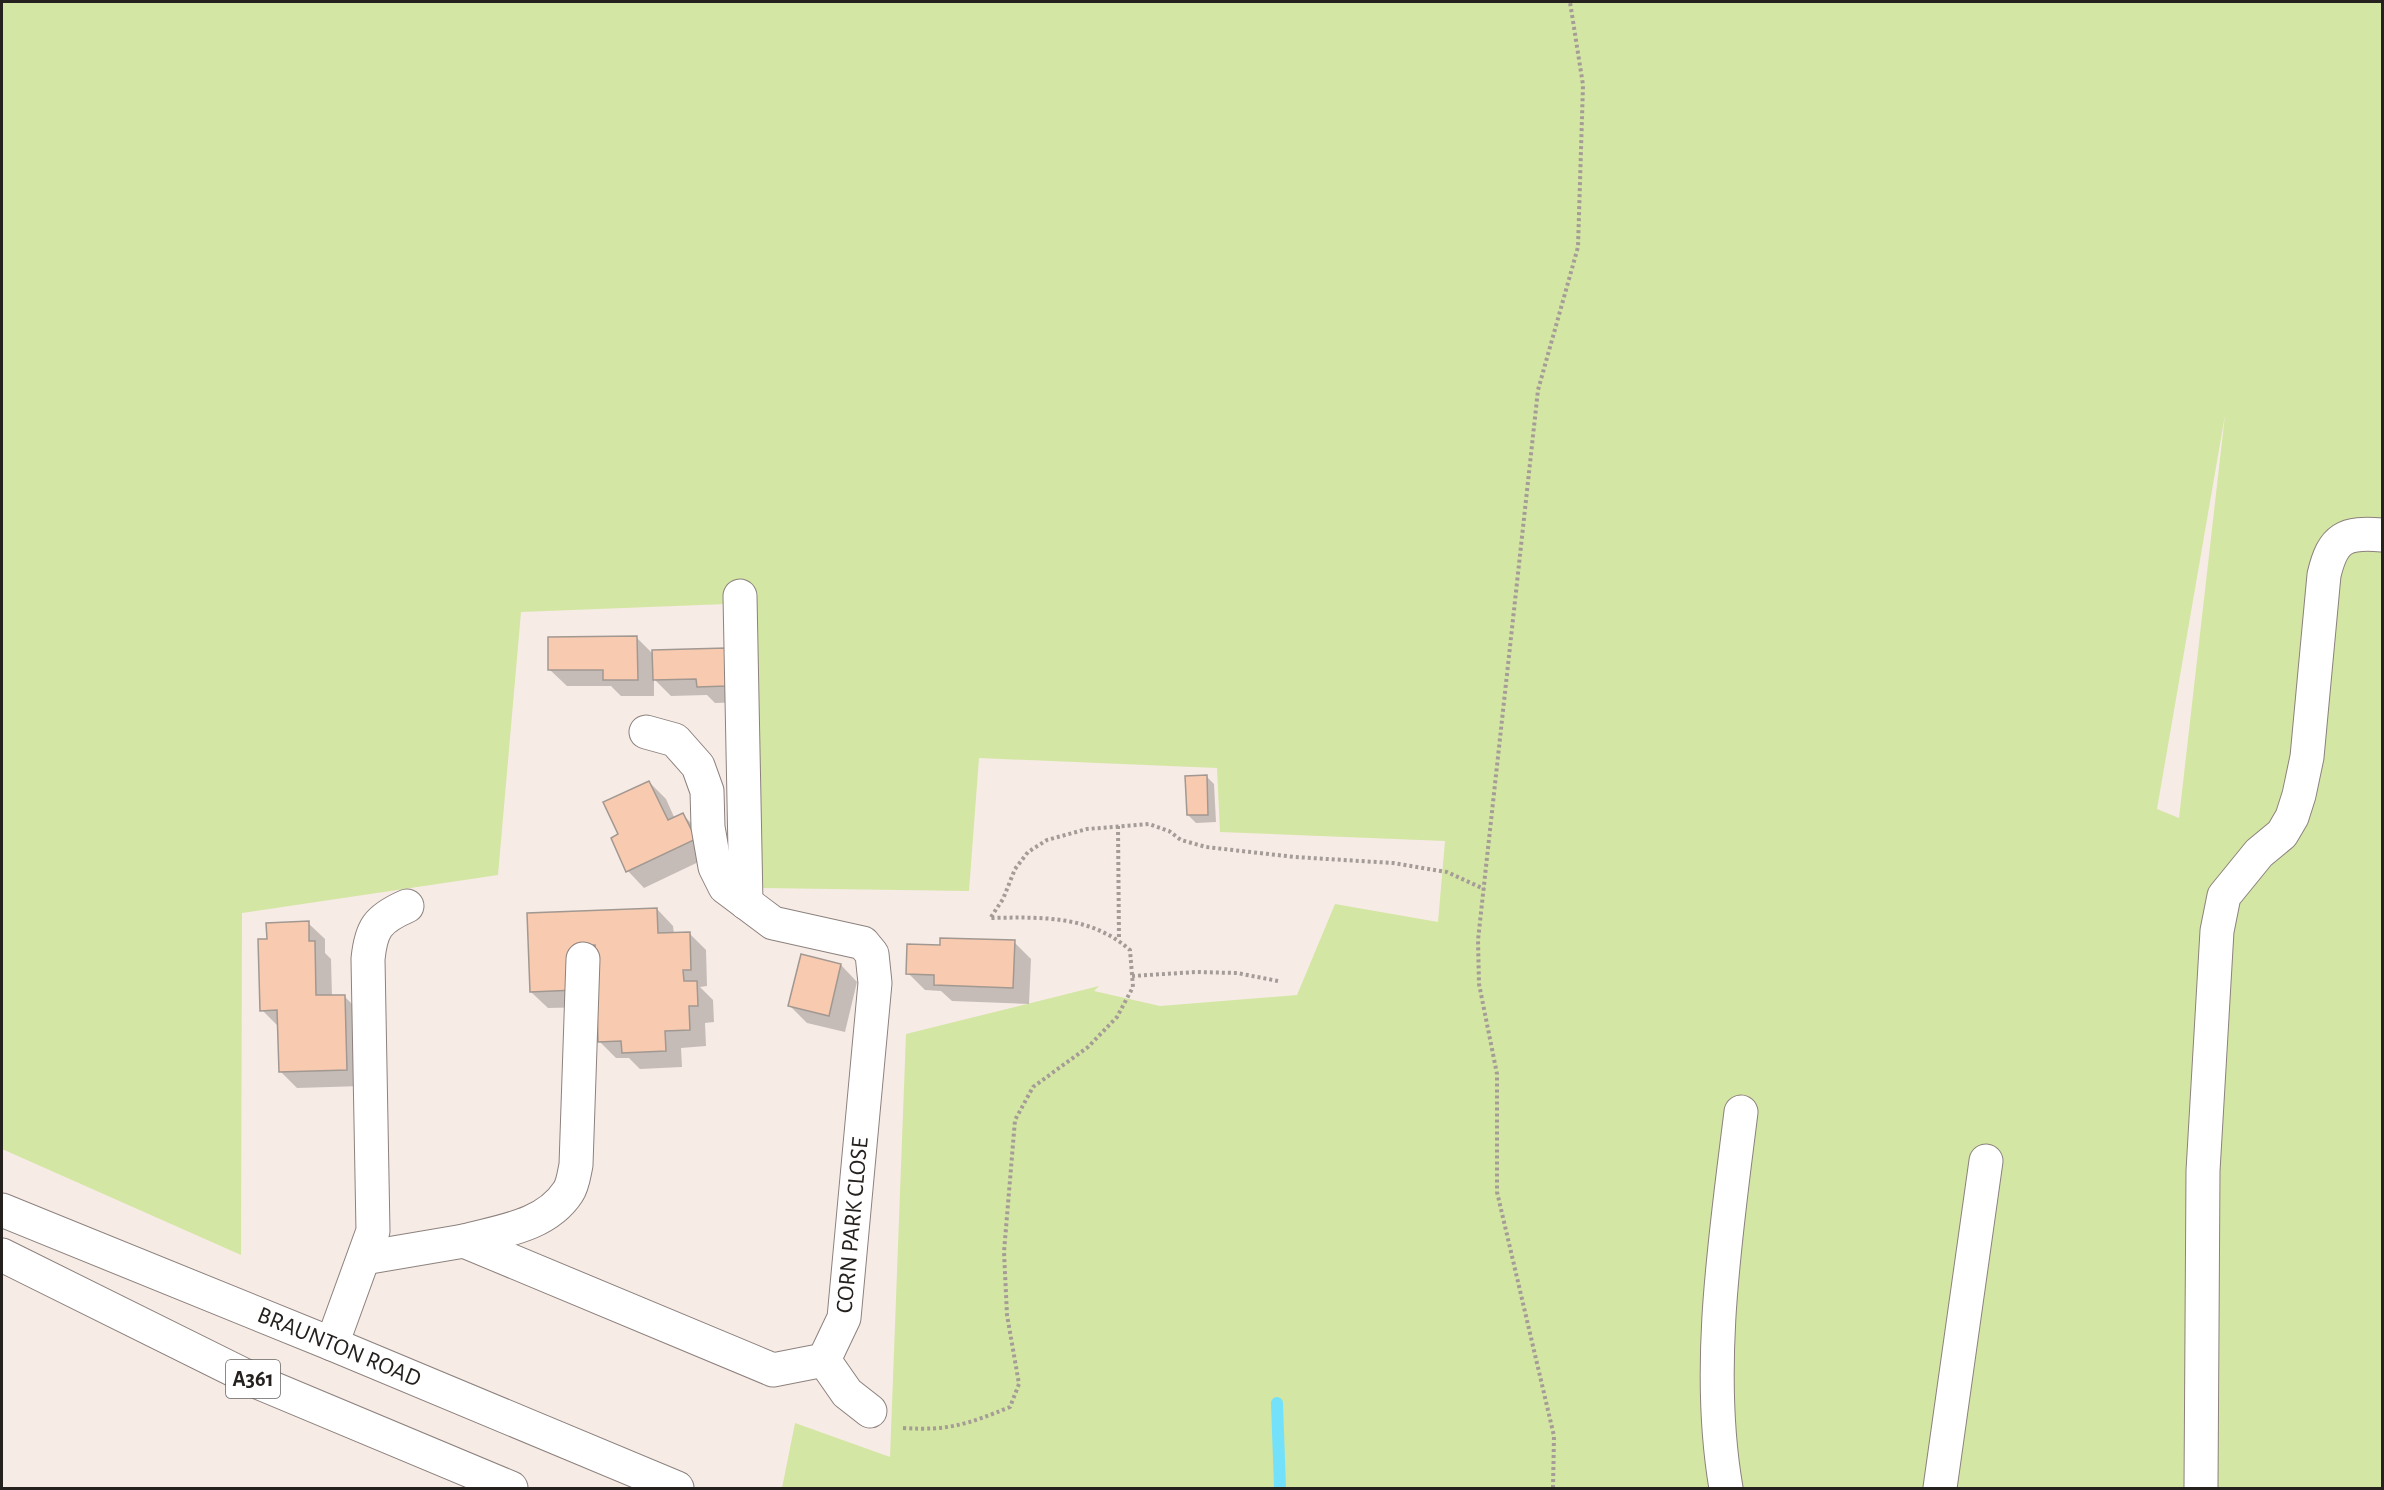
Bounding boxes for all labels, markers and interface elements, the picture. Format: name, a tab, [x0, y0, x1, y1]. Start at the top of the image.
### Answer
street label: CORN PARK CLOSE	[832, 1136, 873, 1314]
street label: BRAUNTON ROAD	[254, 1303, 424, 1392]
road number: A361	[226, 1360, 280, 1398]

